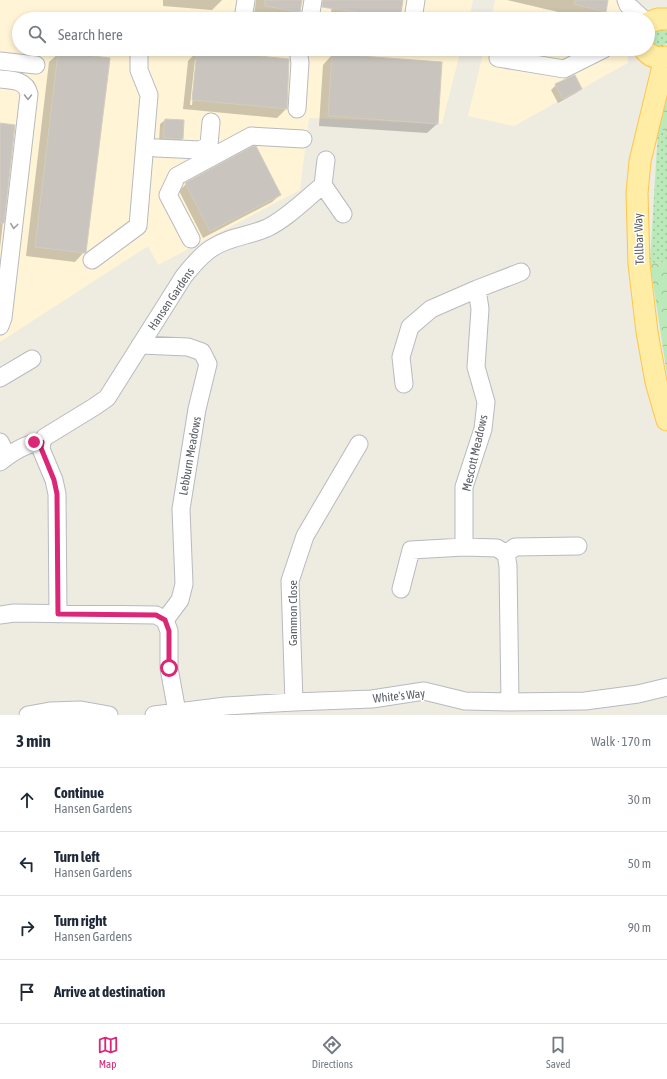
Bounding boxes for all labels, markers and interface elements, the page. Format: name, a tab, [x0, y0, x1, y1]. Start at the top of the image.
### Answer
search box	[12, 12, 655, 56]
icon: search	[26, 23, 48, 45]
text: Search here	[58, 26, 123, 43]
one-way arrow	[24, 94, 32, 100]
street label: Tollbar Way	[631, 213, 647, 265]
one-way arrow	[9, 223, 18, 229]
street label: Hansen Gardens	[145, 265, 197, 333]
street label: Mescott Meadows	[459, 413, 491, 493]
street label: Lebburn Meadows	[176, 415, 204, 497]
route end	[25, 433, 43, 451]
street label: Gammon Close	[286, 580, 300, 646]
route start	[160, 659, 178, 677]
street label: White's Way	[372, 686, 426, 706]
text: 3 min	[16, 731, 51, 751]
text: Walk · 170 m	[591, 734, 651, 749]
text: Continue	[54, 784, 104, 801]
icon: ahead	[16, 789, 38, 811]
text: 30 m	[628, 792, 651, 807]
text: Hansen Gardens	[54, 801, 132, 816]
text: Turn left	[54, 848, 100, 865]
icon: left	[16, 853, 38, 875]
text: 50 m	[628, 856, 651, 871]
text: Hansen Gardens	[54, 865, 132, 880]
text: Turn right	[54, 912, 107, 929]
icon: right	[16, 917, 38, 939]
text: 90 m	[628, 920, 651, 935]
text: Hansen Gardens	[54, 929, 132, 944]
icon: arrive	[16, 981, 38, 1003]
text: Arrive at destination	[54, 983, 165, 1000]
tab: Map	[97, 1034, 119, 1070]
tab: Directions	[312, 1034, 353, 1070]
tab: Saved	[546, 1034, 570, 1070]

